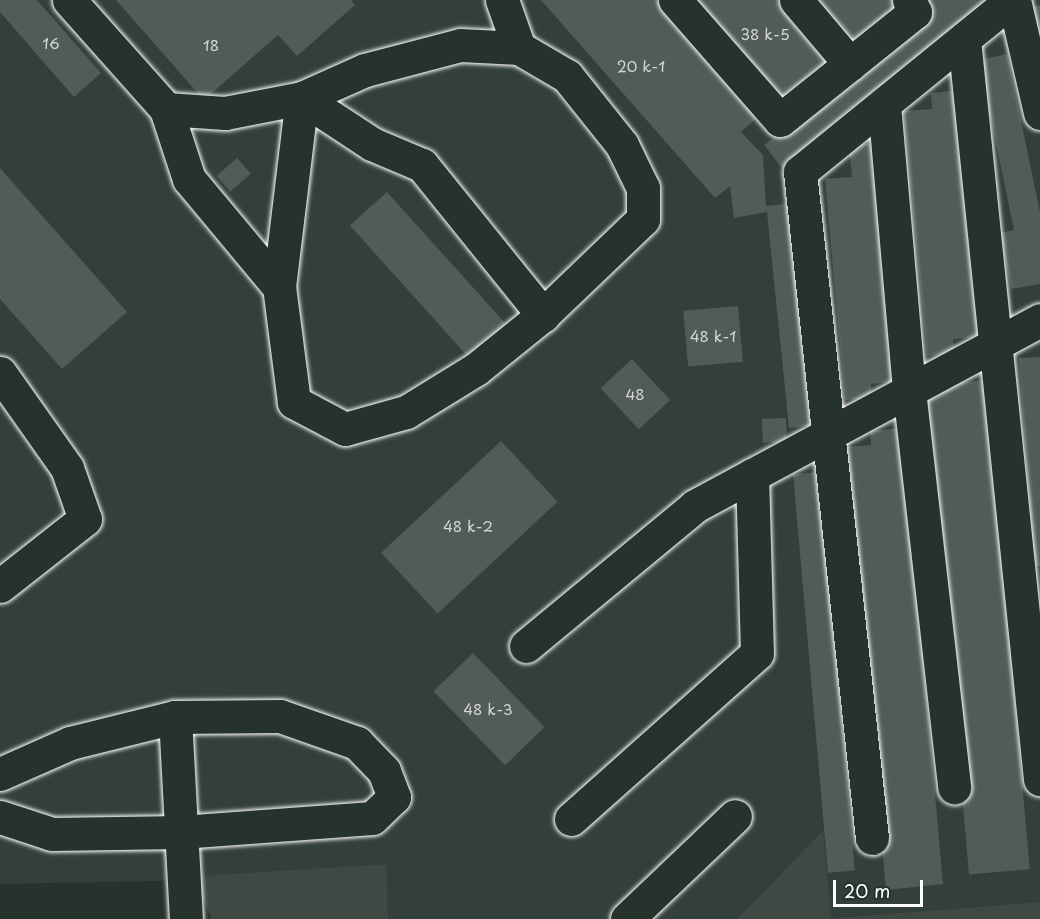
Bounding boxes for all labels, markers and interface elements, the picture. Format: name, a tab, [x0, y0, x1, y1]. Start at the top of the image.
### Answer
house number: 38 k-5	[740, 25, 790, 43]
house number: 16	[42, 34, 60, 52]
house number: 18	[203, 36, 219, 54]
house number: 20 k-1	[616, 57, 666, 75]
house number: 48 k-1	[689, 327, 737, 345]
house number: 48	[625, 385, 645, 403]
house number: 48 k-2	[443, 517, 493, 535]
house number: 48 k-3	[463, 700, 513, 718]
scale bar	[836, 868, 926, 906]
text: 20 m	[844, 877, 890, 904]

